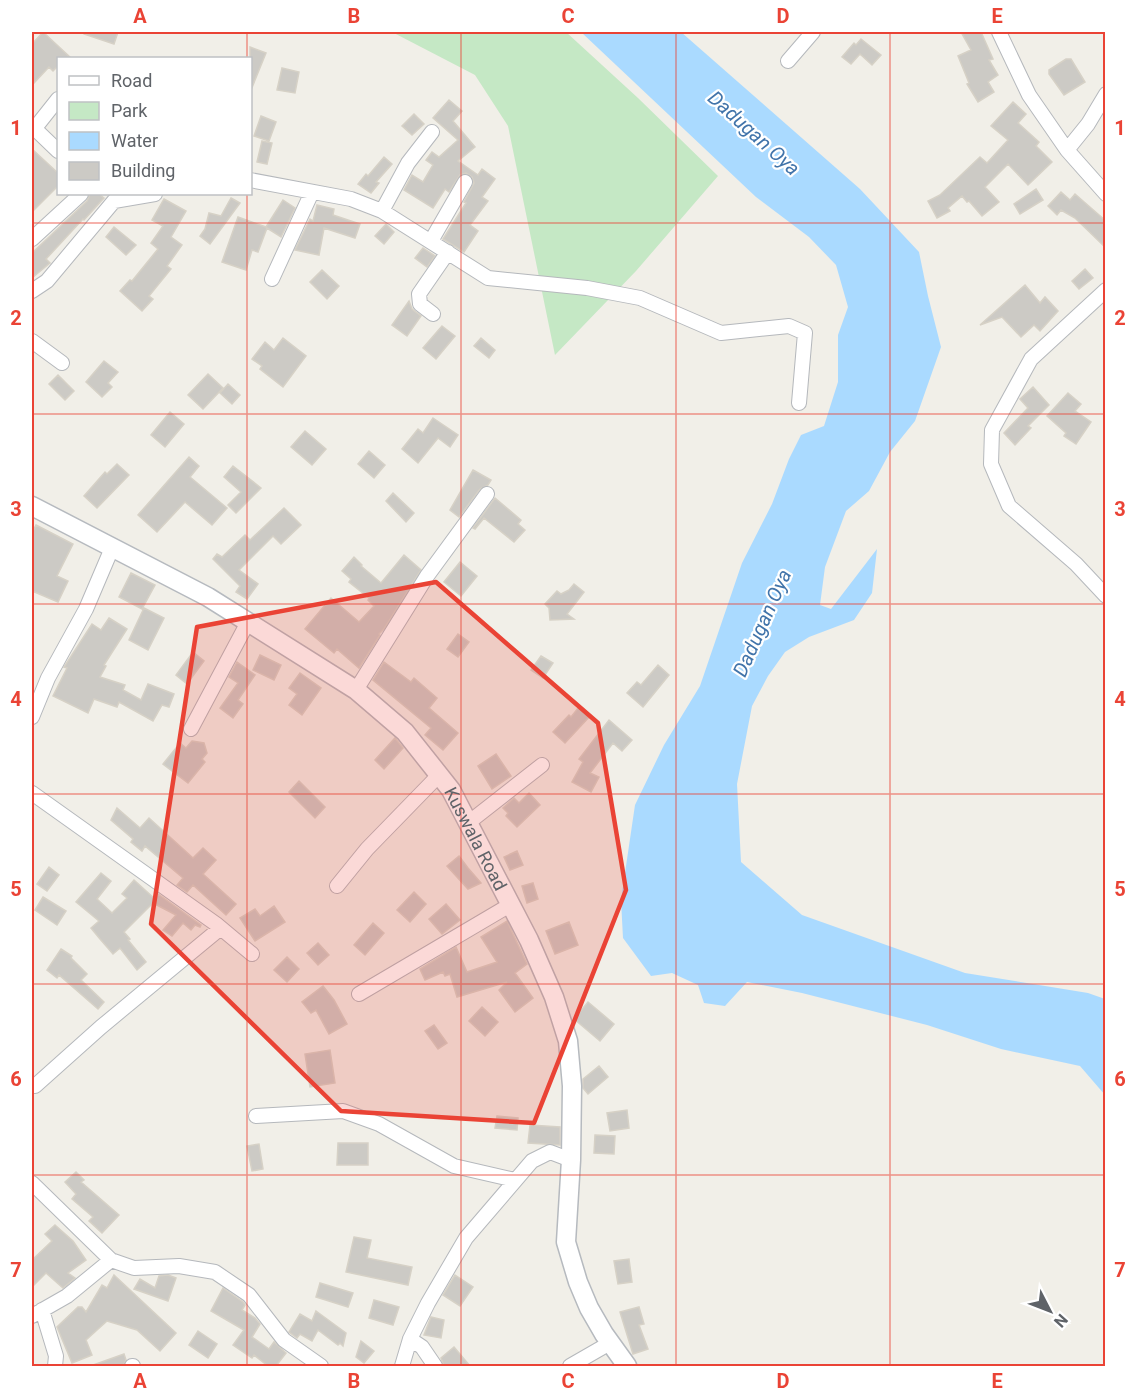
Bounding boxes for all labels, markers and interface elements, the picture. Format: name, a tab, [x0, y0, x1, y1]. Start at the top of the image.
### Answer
text: A	[133, 4, 147, 28]
text: B	[348, 4, 360, 28]
text: C	[561, 4, 575, 28]
text: D	[777, 4, 790, 28]
text: E	[991, 4, 1003, 28]
legend	[57, 57, 252, 195]
text: Road	[111, 70, 152, 91]
water label: Dadugan Oya	[703, 86, 805, 180]
text: Park	[111, 100, 148, 121]
text: 1	[10, 116, 22, 140]
text: 1	[1114, 116, 1126, 140]
text: Water	[111, 130, 158, 151]
text: Building	[111, 160, 175, 181]
text: 2	[10, 306, 22, 330]
text: 2	[1114, 306, 1126, 330]
text: 3	[10, 497, 22, 521]
text: 3	[1114, 497, 1126, 521]
water label: Dadugan Oya	[728, 566, 796, 680]
text: 4	[10, 687, 22, 711]
text: 4	[1114, 687, 1126, 711]
street label: Kuswala Road	[441, 783, 512, 894]
text: 5	[10, 877, 22, 901]
text: 5	[1114, 877, 1126, 901]
text: 6	[10, 1067, 22, 1091]
text: 6	[1114, 1067, 1126, 1091]
text: 7	[10, 1258, 22, 1282]
text: 7	[1114, 1258, 1126, 1282]
north arrow	[1020, 1281, 1080, 1341]
text: N	[1050, 1310, 1072, 1331]
text: A	[133, 1369, 147, 1393]
text: B	[348, 1369, 360, 1393]
text: C	[561, 1369, 575, 1393]
text: D	[777, 1369, 790, 1393]
text: E	[991, 1369, 1003, 1393]

